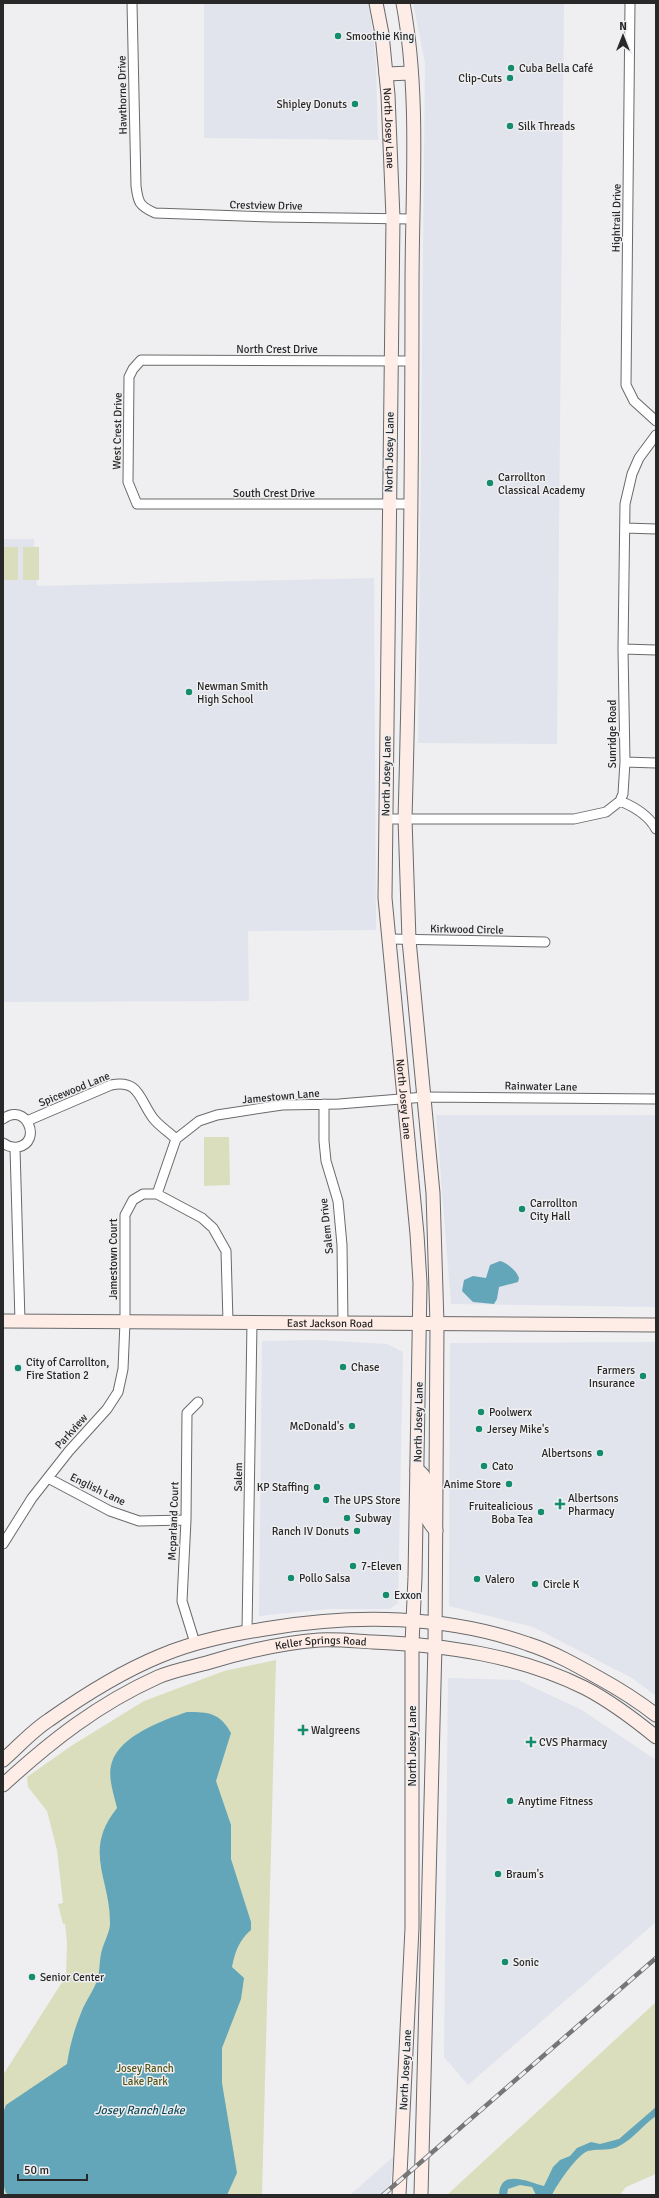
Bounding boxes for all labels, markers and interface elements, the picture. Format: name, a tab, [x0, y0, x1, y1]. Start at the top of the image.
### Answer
north arrow	[603, 16, 643, 56]
text: N	[619, 20, 627, 33]
place label: Smoothie King	[346, 30, 415, 43]
marker: Smoothie King	[333, 31, 343, 41]
street label: Hawthorne Drive	[115, 55, 130, 135]
place label: Cuba Bella Café	[519, 62, 593, 75]
marker: Cuba Bella Café	[506, 63, 516, 73]
place label: Clip-Cuts	[458, 72, 502, 85]
marker: Clip-Cuts	[505, 73, 515, 83]
street label: North Josey Lane	[380, 87, 397, 169]
place label: Shipley Donuts	[277, 98, 347, 111]
marker: Shipley Donuts	[350, 99, 360, 109]
place label: Silk Threads	[518, 120, 575, 133]
marker: Silk Threads	[505, 121, 515, 131]
street label: Hightrail Drive	[609, 183, 624, 253]
street label: Crestview Drive	[229, 198, 303, 213]
street label: North Crest Drive	[236, 343, 318, 356]
street label: West Crest Drive	[110, 392, 125, 470]
street label: North Josey Lane	[382, 411, 397, 493]
place label: Carrollton Classical Academy	[498, 471, 586, 497]
marker: Carrollton Classical Academy	[485, 478, 495, 488]
street label: South Crest Drive	[233, 487, 315, 500]
place label: Newman Smith High School	[197, 680, 268, 706]
marker: Newman Smith High School	[184, 687, 194, 697]
street label: Sunridge Road	[606, 700, 619, 768]
street label: North Josey Lane	[379, 735, 394, 817]
street label: Kirkwood Circle	[430, 922, 504, 937]
street label: North Josey Lane	[393, 1058, 414, 1140]
street label: Spicewood Lane	[37, 1069, 112, 1110]
street label: Rainwater Lane	[505, 1079, 577, 1094]
street label: Jamestown Lane	[242, 1087, 320, 1106]
street label: Salem Drive	[317, 1197, 336, 1255]
place label: Carrollton City Hall	[530, 1197, 577, 1223]
marker: Carrollton City Hall	[517, 1204, 527, 1214]
street label: Jamestown Court	[107, 1218, 120, 1300]
street label: East Jackson Road	[287, 1317, 373, 1330]
place label: City of Carrollton, Fire Station 2	[26, 1356, 109, 1382]
place label: Chase	[351, 1361, 380, 1374]
marker: Chase	[338, 1362, 348, 1372]
marker: City of Carrollton, Fire Station 2	[13, 1363, 23, 1373]
place label: Farmers Insurance	[589, 1364, 635, 1390]
marker: Farmers Insurance	[638, 1371, 648, 1381]
street label: North Josey Lane	[411, 1381, 426, 1463]
place label: Poolwerx	[489, 1406, 532, 1419]
marker: Poolwerx	[476, 1407, 486, 1417]
street label: Parkview	[52, 1411, 90, 1451]
place label: McDonald's	[289, 1420, 344, 1433]
marker: McDonald's	[347, 1421, 357, 1431]
place label: Jersey Mike's	[487, 1423, 549, 1436]
marker: Jersey Mike's	[474, 1424, 484, 1434]
place label: Albertsons	[541, 1447, 592, 1460]
marker: Albertsons	[595, 1448, 605, 1458]
place label: Cato	[492, 1460, 514, 1473]
marker: Cato	[479, 1461, 489, 1471]
street label: Salem	[232, 1462, 245, 1492]
street label: English Lane	[68, 1470, 128, 1508]
place label: Anime Store	[444, 1478, 501, 1491]
marker: Anime Store	[504, 1479, 514, 1489]
street label: Mcparland Court	[166, 1481, 181, 1561]
place label: KP Staffing	[257, 1481, 309, 1494]
marker: KP Staffing	[312, 1482, 322, 1492]
place label: Albertsons Pharmacy	[568, 1492, 619, 1518]
place label: The UPS Store	[334, 1494, 400, 1507]
marker: The UPS Store	[321, 1495, 331, 1505]
marker: Albertsons Pharmacy	[555, 1499, 565, 1509]
place label: Fruitealicious Boba Tea	[469, 1500, 533, 1526]
marker: Fruitealicious Boba Tea	[536, 1507, 546, 1517]
place label: Subway	[355, 1512, 392, 1525]
marker: Subway	[342, 1513, 352, 1523]
place label: Ranch IV Donuts	[272, 1525, 349, 1538]
marker: Ranch IV Donuts	[352, 1526, 362, 1536]
place label: 7-Eleven	[361, 1560, 402, 1573]
marker: 7-Eleven	[348, 1561, 358, 1571]
place label: Pollo Salsa	[299, 1572, 351, 1585]
marker: Pollo Salsa	[286, 1573, 296, 1583]
place label: Valero	[485, 1573, 515, 1586]
marker: Valero	[472, 1574, 482, 1584]
place label: Circle K	[543, 1578, 580, 1591]
marker: Circle K	[530, 1579, 540, 1589]
place label: Exxon	[394, 1589, 422, 1602]
marker: Exxon	[381, 1590, 391, 1600]
street label: Keller Springs Road	[274, 1634, 367, 1653]
street label: North Josey Lane	[406, 1706, 419, 1786]
place label: Walgreens	[311, 1724, 360, 1737]
marker: Walgreens	[298, 1725, 308, 1735]
place label: CVS Pharmacy	[539, 1736, 608, 1749]
marker: CVS Pharmacy	[526, 1737, 536, 1747]
place label: Anytime Fitness	[518, 1795, 593, 1808]
marker: Anytime Fitness	[505, 1796, 515, 1806]
place label: Braum's	[506, 1868, 544, 1881]
marker: Braum's	[493, 1869, 503, 1879]
place label: Sonic	[513, 1956, 539, 1969]
marker: Sonic	[500, 1957, 510, 1967]
place label: Senior Center	[40, 1971, 104, 1984]
marker: Senior Center	[27, 1972, 37, 1982]
street label: North Josey Lane	[397, 2029, 414, 2111]
park label: Josey Ranch Lake Park	[116, 2062, 174, 2088]
water label: Josey Ranch Lake	[95, 2103, 186, 2118]
scale bar	[18, 2156, 87, 2182]
text: 50 m	[24, 2163, 49, 2178]

